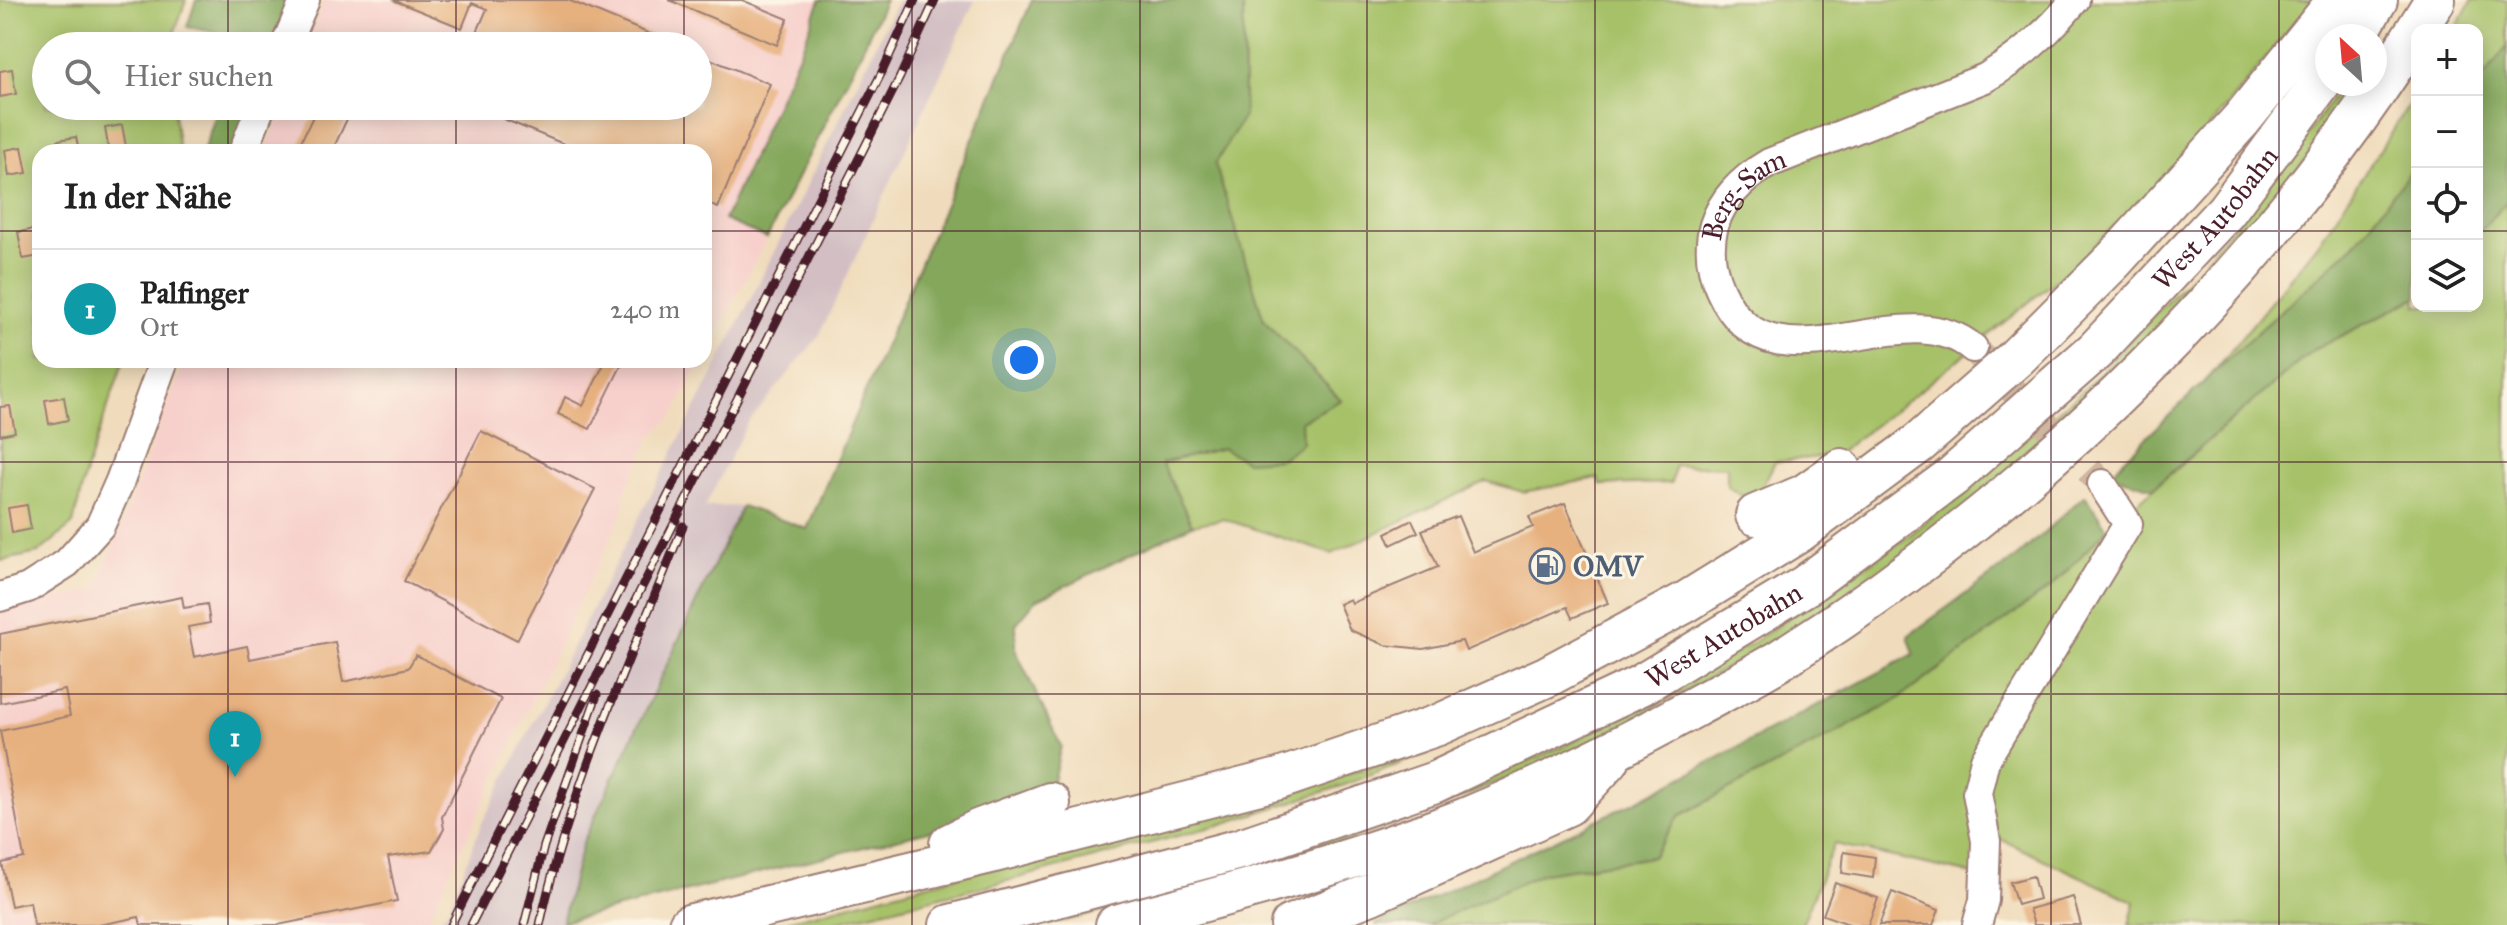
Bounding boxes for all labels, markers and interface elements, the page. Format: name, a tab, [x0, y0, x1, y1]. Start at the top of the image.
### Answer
north arrow	[2315, 24, 2387, 96]
map controls	[2411, 24, 2483, 312]
button: +	[2411, 24, 2483, 96]
search box	[32, 32, 712, 120]
icon: search	[60, 54, 104, 98]
text: Hier suchen	[124, 58, 273, 94]
button: −	[2411, 96, 2483, 168]
street label: West Autobahn	[2144, 140, 2285, 297]
street label: Berg-Sam	[1694, 141, 1791, 243]
button: locate	[2411, 168, 2483, 240]
text: In der Nähe	[64, 176, 231, 217]
button: layers	[2411, 240, 2483, 312]
text: Palfinger	[140, 275, 249, 311]
text: 1	[85, 293, 95, 325]
text: 240 m	[610, 293, 680, 325]
text: Ort	[140, 311, 179, 343]
your location	[1004, 340, 1044, 380]
fuel station icon: OMV	[1528, 547, 1566, 585]
place label: OMV	[1573, 549, 1644, 584]
street label: West Autobahn	[1639, 574, 1808, 696]
pin: 1	[209, 711, 261, 777]

